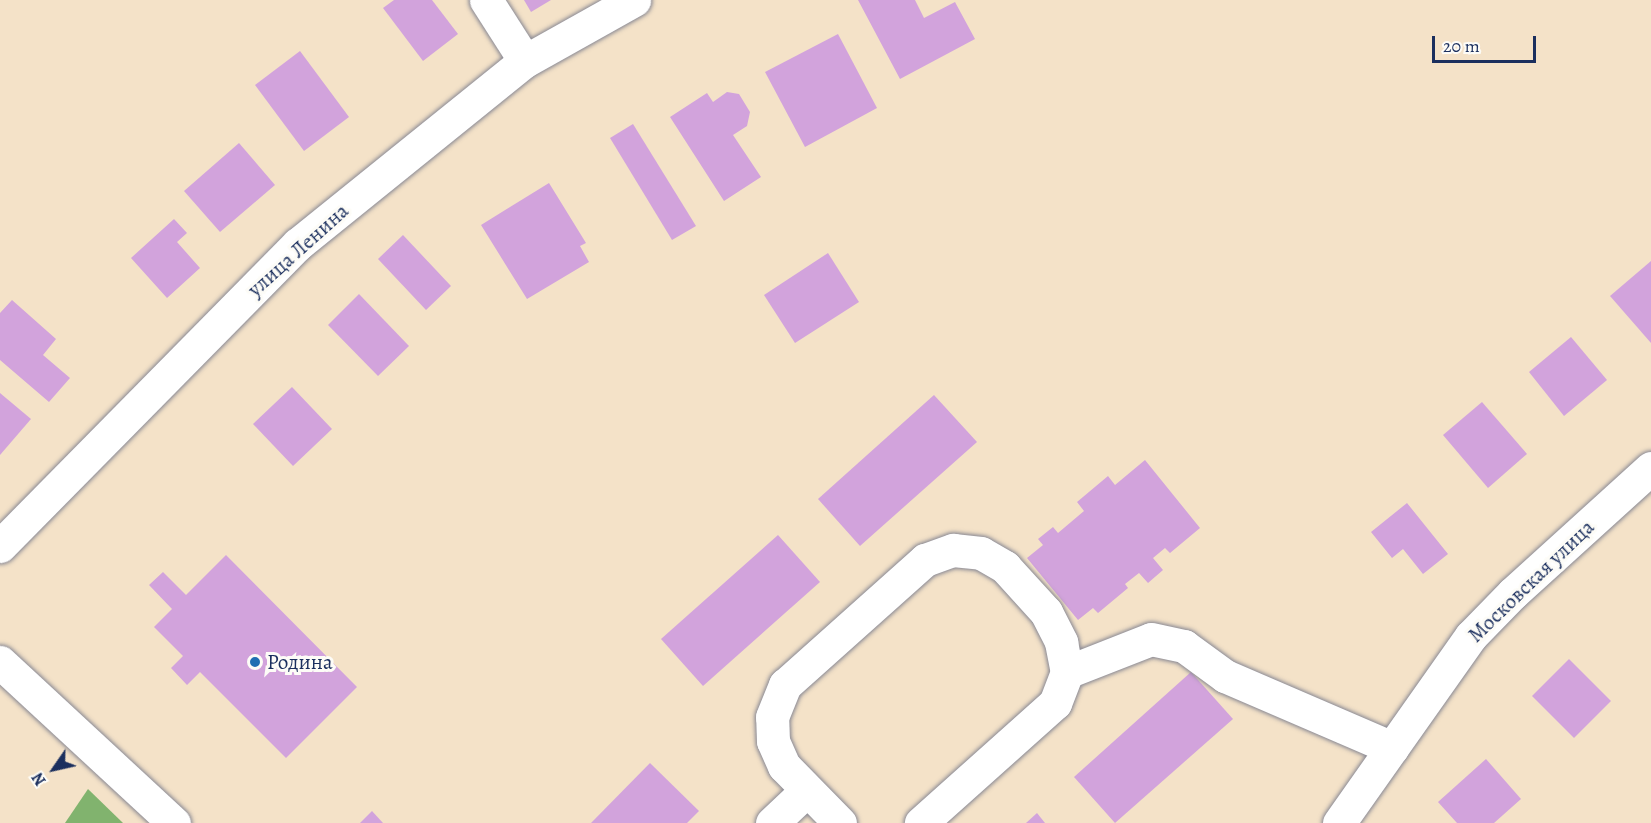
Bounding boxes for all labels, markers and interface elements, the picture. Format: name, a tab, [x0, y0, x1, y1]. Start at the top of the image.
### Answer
scale bar	[1435, 24, 1538, 62]
text: 20 m	[1443, 34, 1480, 58]
street label: улица Ленина	[242, 198, 354, 302]
street label: Московская улица	[1463, 515, 1599, 647]
place label: Родина	[267, 649, 333, 675]
marker: Родина	[248, 655, 262, 669]
north arrow	[24, 739, 84, 799]
text: N	[27, 768, 51, 790]

